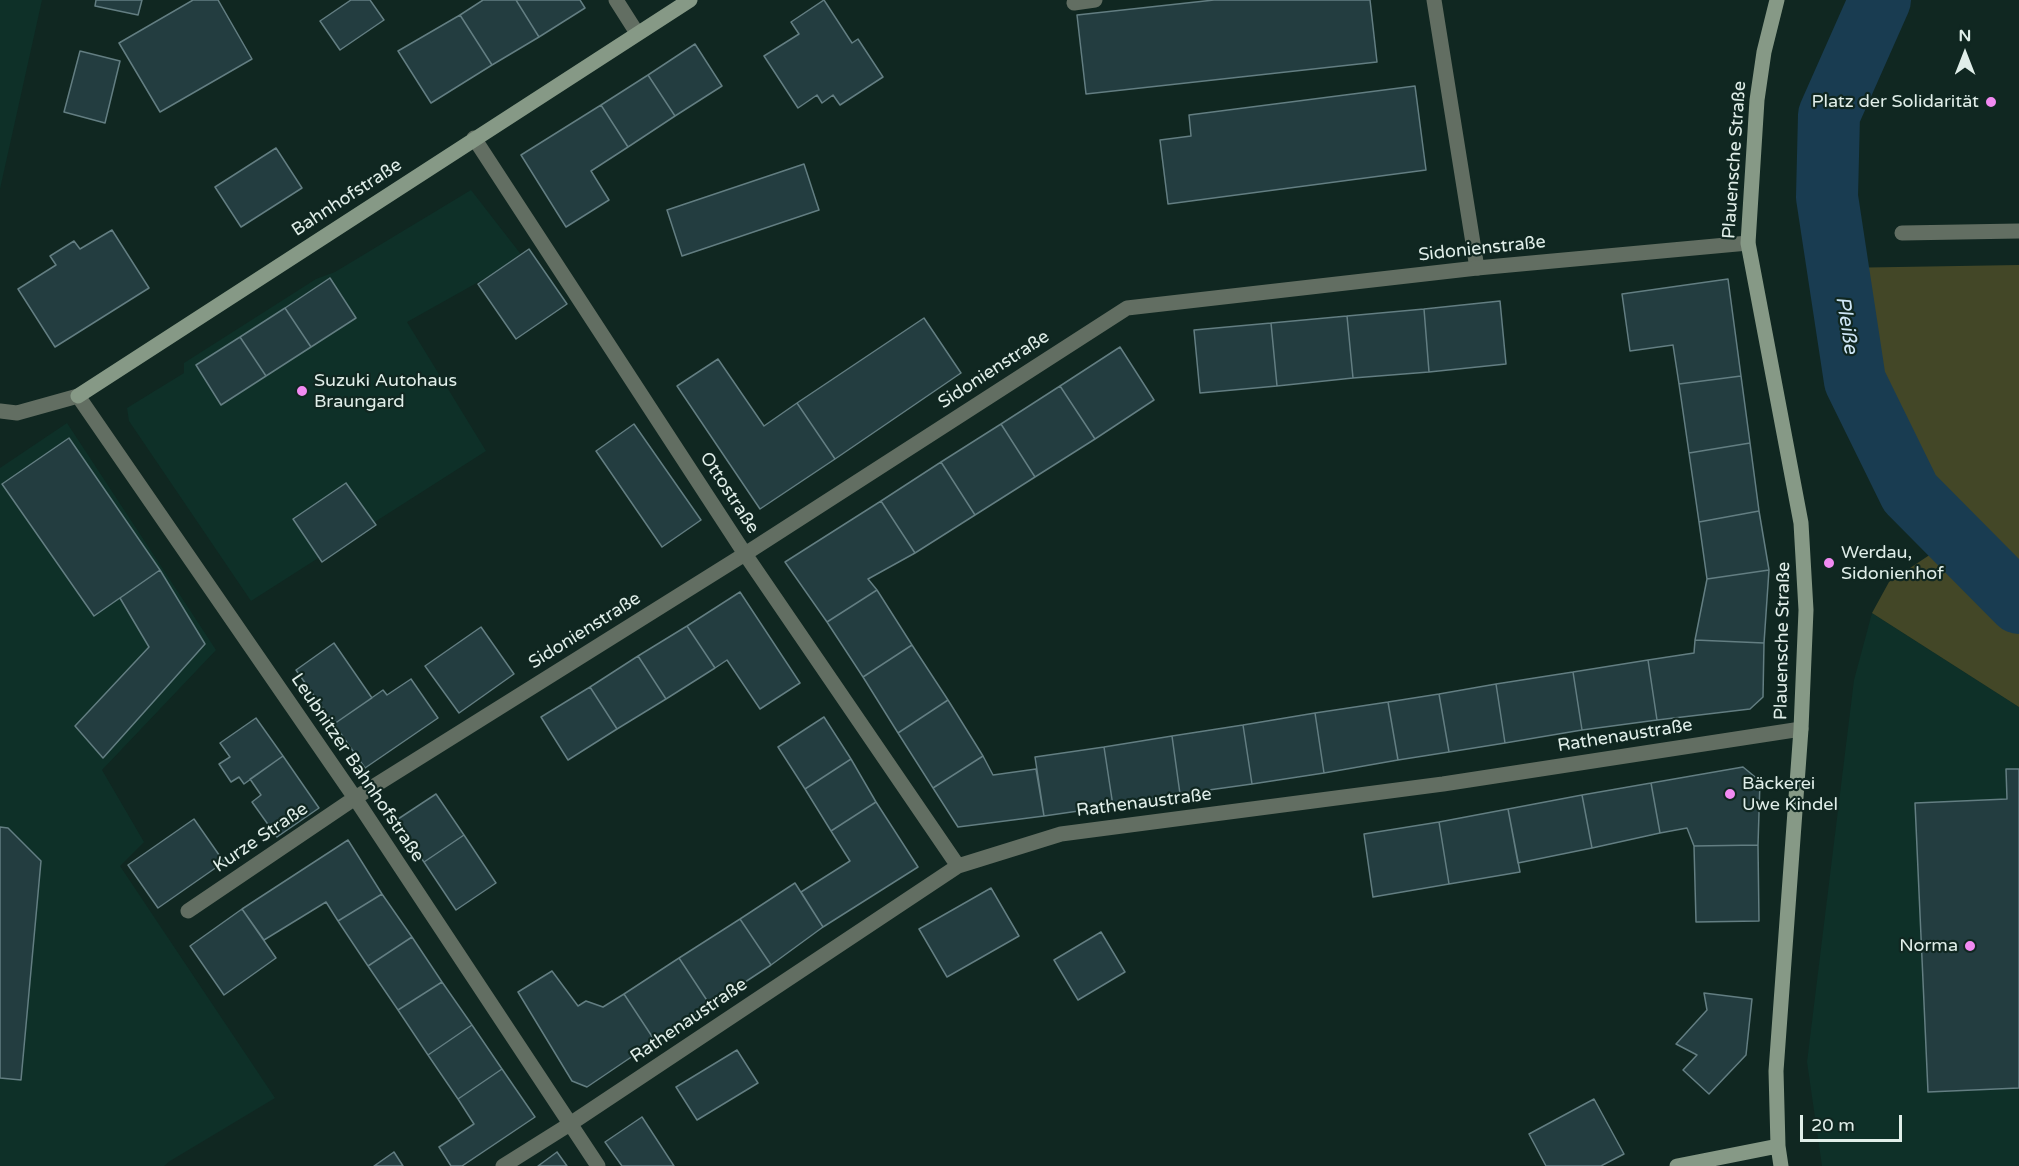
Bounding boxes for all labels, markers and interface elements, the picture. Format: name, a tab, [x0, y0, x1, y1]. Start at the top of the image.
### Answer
north arrow	[1935, 24, 1995, 84]
text: N	[1959, 26, 1971, 46]
street label: Plauensche Straße	[1719, 80, 1751, 240]
place label: Platz der Solidarität	[1811, 91, 1979, 113]
marker: Platz der Solidarität	[1984, 95, 1998, 109]
street label: Bahnhofstraße	[288, 154, 406, 242]
street label: Sidonienstraße	[1417, 232, 1547, 266]
water label: Pleiße	[1830, 294, 1862, 356]
street label: Sidonienstraße	[934, 326, 1054, 414]
place label: Suzuki Autohaus Braungard	[314, 370, 457, 412]
marker: Suzuki Autohaus Braungard	[295, 384, 309, 398]
street label: Ottostraße	[695, 448, 763, 538]
place label: Werdau, Sidonienhof	[1841, 542, 1944, 584]
marker: Werdau, Sidonienhof	[1822, 556, 1836, 570]
street label: Plauensche Straße	[1771, 562, 1795, 720]
street label: Sidonienstraße	[525, 588, 645, 674]
street label: Leubnitzer Bahnhofstraße	[286, 670, 428, 866]
street label: Rathenaustraße	[1556, 715, 1694, 757]
place label: Bäckerei Uwe Kindel	[1742, 773, 1838, 816]
street label: Rathenaustraße	[1075, 784, 1213, 822]
marker: Bäckerei Uwe Kindel	[1723, 787, 1737, 801]
street label: Kurze Straße	[210, 798, 312, 878]
place label: Norma	[1899, 935, 1958, 957]
marker: Norma	[1963, 939, 1977, 953]
street label: Rathenaustraße	[626, 974, 752, 1068]
scale bar	[1803, 1103, 1905, 1141]
text: 20 m	[1811, 1114, 1855, 1136]

